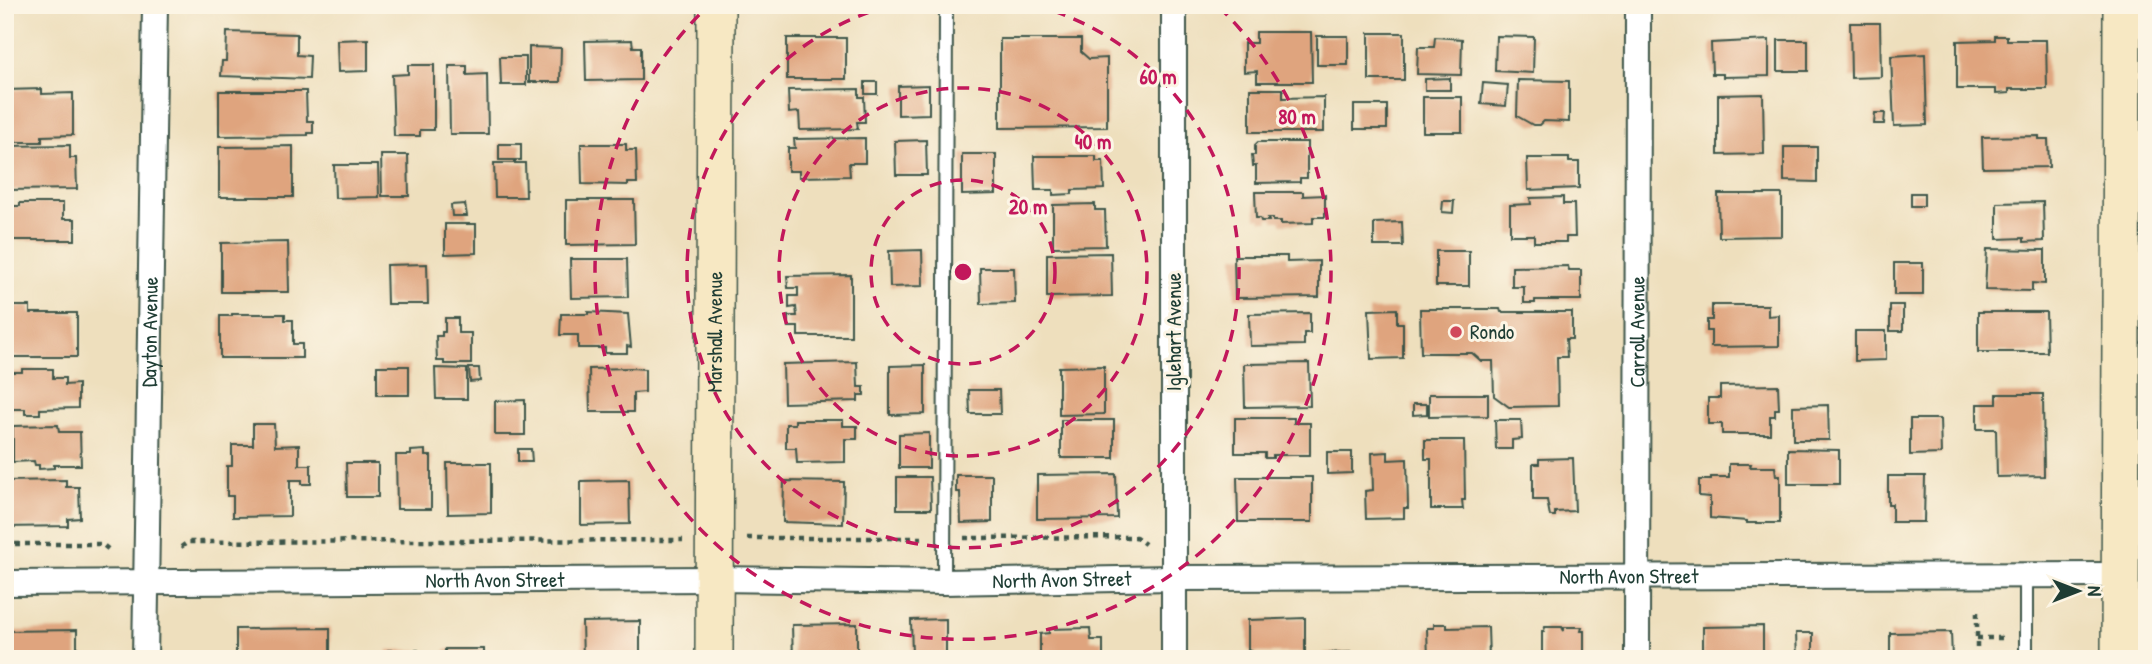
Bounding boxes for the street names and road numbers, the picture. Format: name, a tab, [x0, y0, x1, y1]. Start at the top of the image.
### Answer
street label: Marshall Avenue	[700, 271, 729, 393]
street label: Iglehart Avenue	[1159, 273, 1188, 391]
street label: Carroll Avenue	[1622, 276, 1652, 388]
street label: Dayton Avenue	[134, 277, 165, 387]
street label: North Avon Street	[1559, 561, 1699, 591]
street label: North Avon Street	[992, 564, 1132, 595]
street label: North Avon Street	[425, 565, 565, 595]

